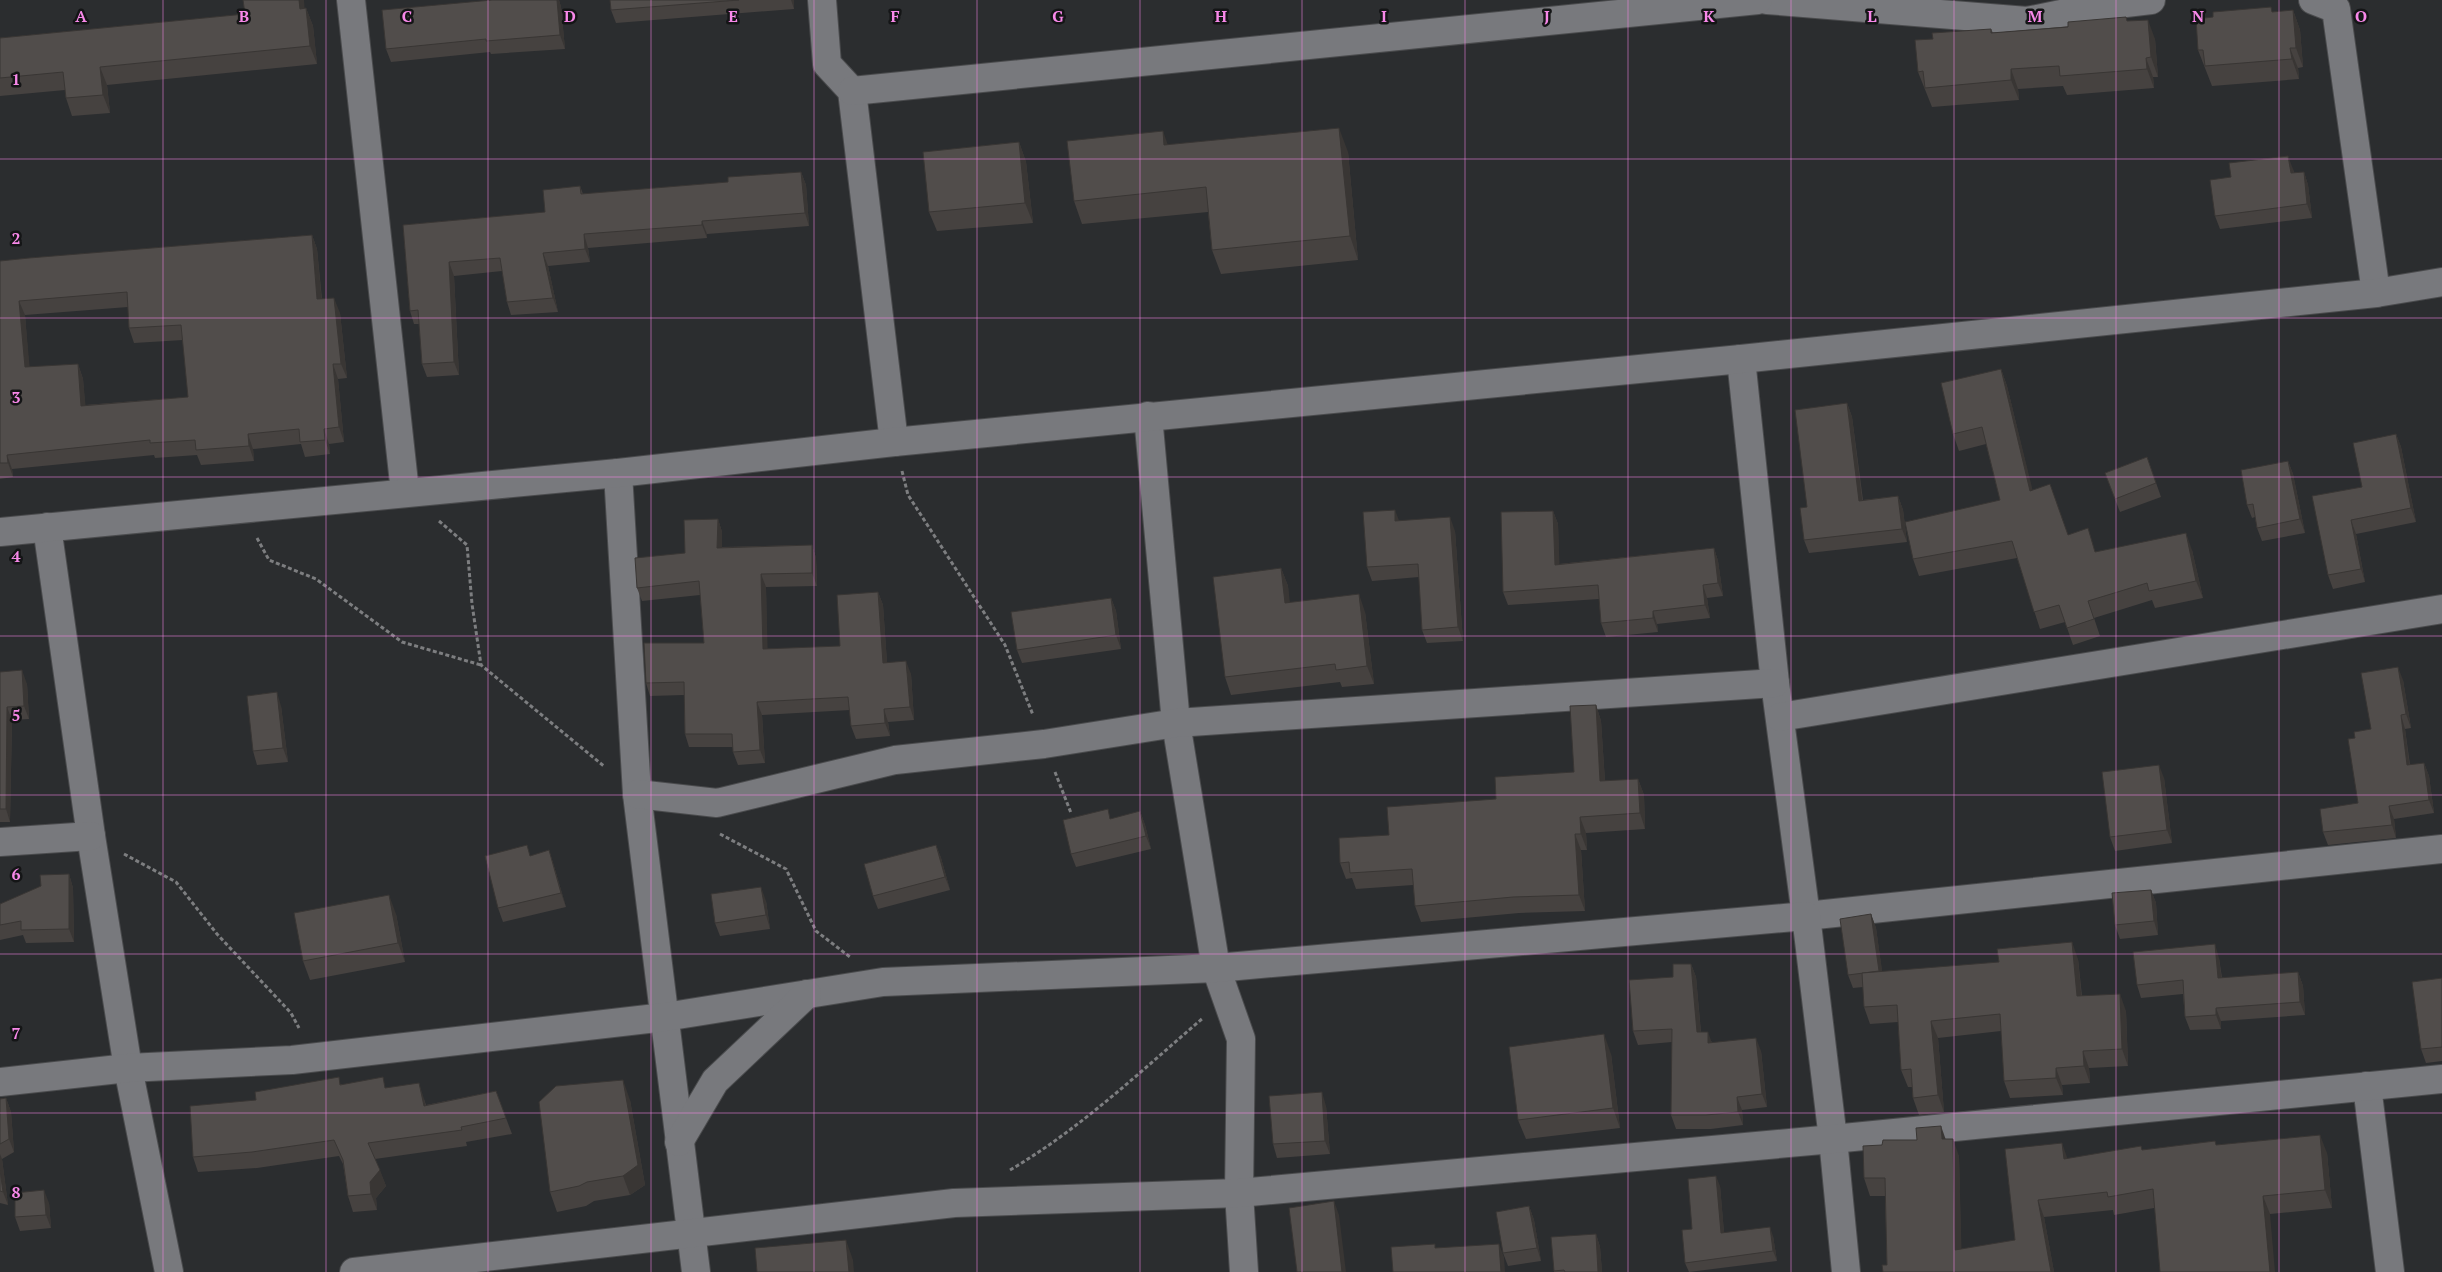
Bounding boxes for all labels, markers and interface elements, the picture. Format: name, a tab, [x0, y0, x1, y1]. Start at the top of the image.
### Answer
text: A	[75, 5, 87, 27]
text: B	[239, 5, 249, 27]
text: C	[402, 5, 412, 27]
text: D	[564, 5, 576, 27]
text: E	[728, 5, 738, 27]
text: F	[890, 5, 900, 27]
text: G	[1052, 5, 1064, 27]
text: H	[1215, 5, 1227, 27]
text: I	[1381, 5, 1387, 27]
text: J	[1544, 5, 1550, 27]
text: K	[1703, 5, 1715, 27]
text: L	[1867, 5, 1877, 27]
text: M	[2028, 5, 2043, 27]
text: N	[2192, 5, 2204, 27]
text: O	[2355, 5, 2367, 27]
text: 1	[11, 68, 21, 90]
text: 2	[11, 227, 21, 249]
text: 3	[11, 386, 21, 408]
text: 4	[11, 545, 21, 567]
text: 5	[11, 704, 21, 726]
text: 6	[11, 863, 21, 885]
text: 7	[11, 1022, 21, 1044]
text: 8	[11, 1181, 21, 1203]

